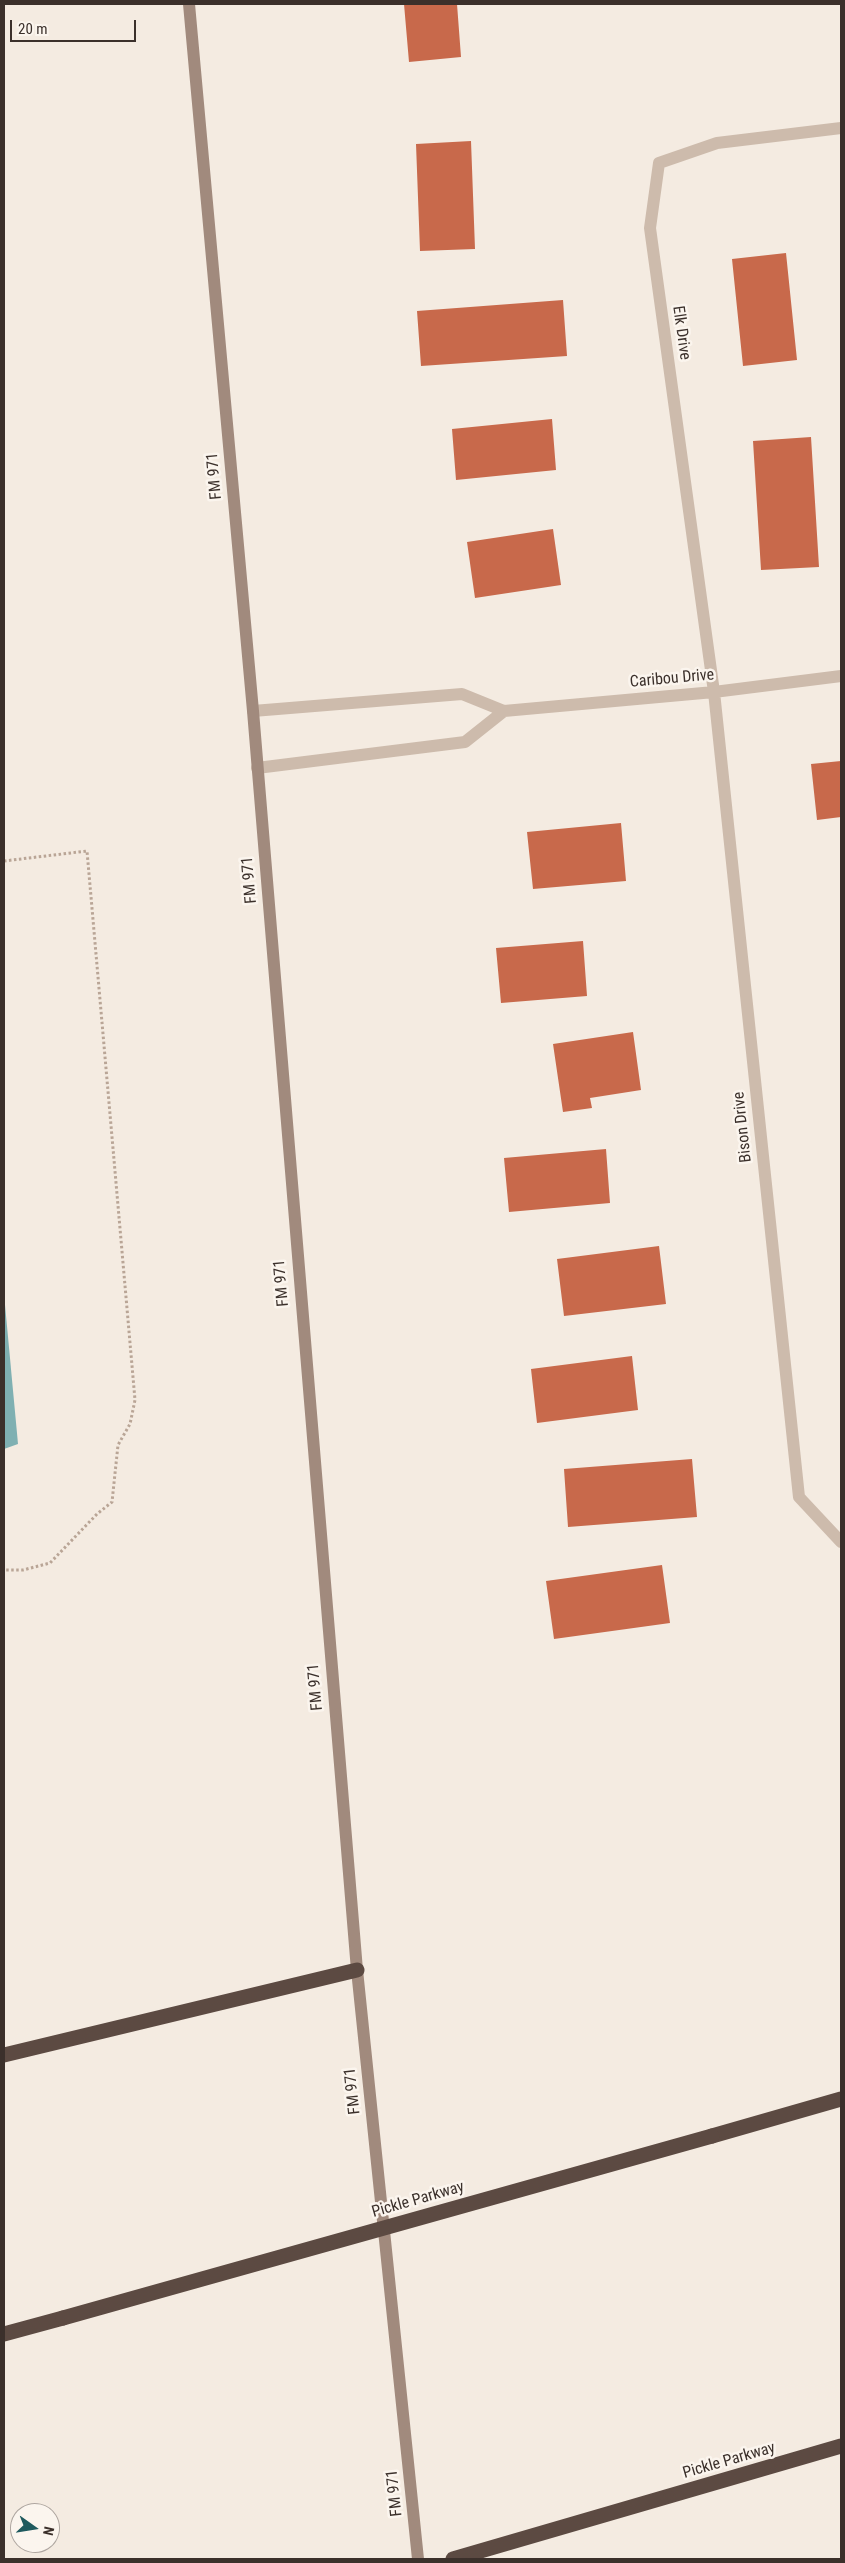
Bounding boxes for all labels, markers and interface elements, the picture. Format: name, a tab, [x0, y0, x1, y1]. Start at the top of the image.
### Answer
scale bar	[12, 10, 139, 42]
text: 20 m	[18, 20, 48, 38]
street label: Elk Drive	[668, 305, 694, 361]
street label: FM 971	[203, 452, 227, 500]
street label: Caribou Drive	[629, 666, 715, 692]
street label: FM 971	[238, 856, 262, 904]
street label: Bison Drive	[730, 1091, 756, 1163]
street label: FM 971	[270, 1259, 294, 1307]
street label: FM 971	[304, 1663, 328, 1711]
street label: FM 971	[341, 2067, 365, 2115]
street label: Pickle Parkway	[370, 2178, 466, 2222]
street label: Pickle Parkway	[681, 2439, 777, 2483]
street label: FM 971	[383, 2469, 407, 2517]
north arrow	[10, 2503, 60, 2553]
text: N	[40, 2525, 57, 2537]

